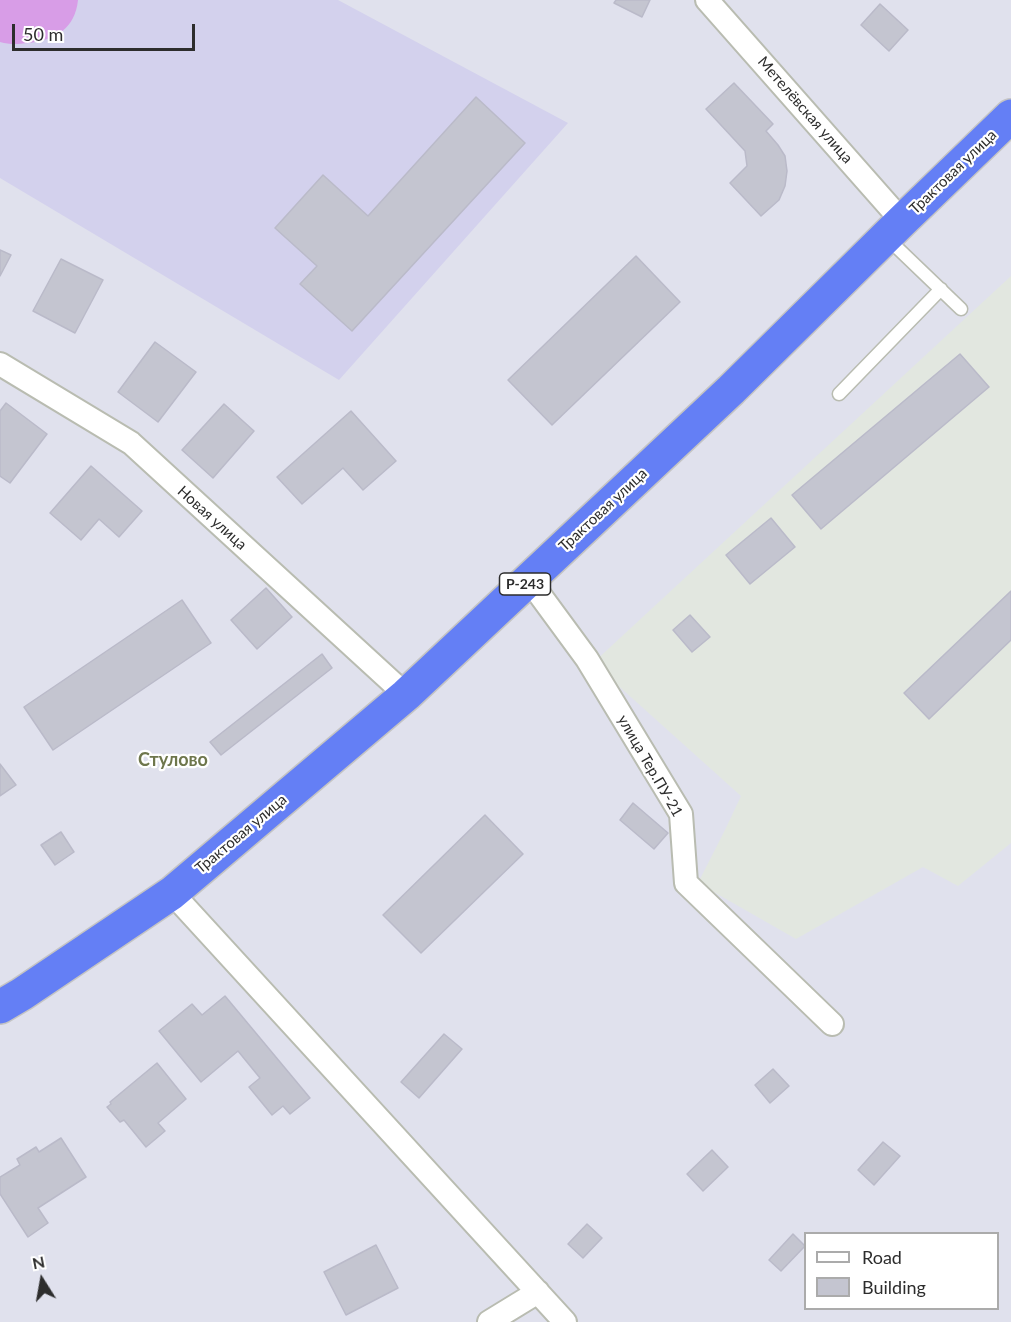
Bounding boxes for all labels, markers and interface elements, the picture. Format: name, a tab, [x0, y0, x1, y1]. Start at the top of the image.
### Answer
scale bar	[15, 12, 198, 50]
text: 50 m	[23, 23, 63, 45]
street label: Метелёвская улица	[754, 53, 856, 167]
street label: Трактовая улица	[906, 126, 1000, 218]
street label: Трактовая улица	[555, 465, 651, 555]
street label: Новая улица	[174, 482, 250, 554]
road number: Р-243	[500, 573, 550, 595]
street label: улица Тер.ПУ-21	[614, 712, 686, 820]
district label: Стулово	[138, 749, 208, 771]
street label: Трактовая улица	[192, 791, 290, 877]
legend	[804, 1232, 999, 1310]
text: Road	[862, 1246, 902, 1268]
north arrow	[12, 1250, 72, 1310]
text: N	[31, 1251, 46, 1272]
text: Building	[862, 1276, 926, 1298]

